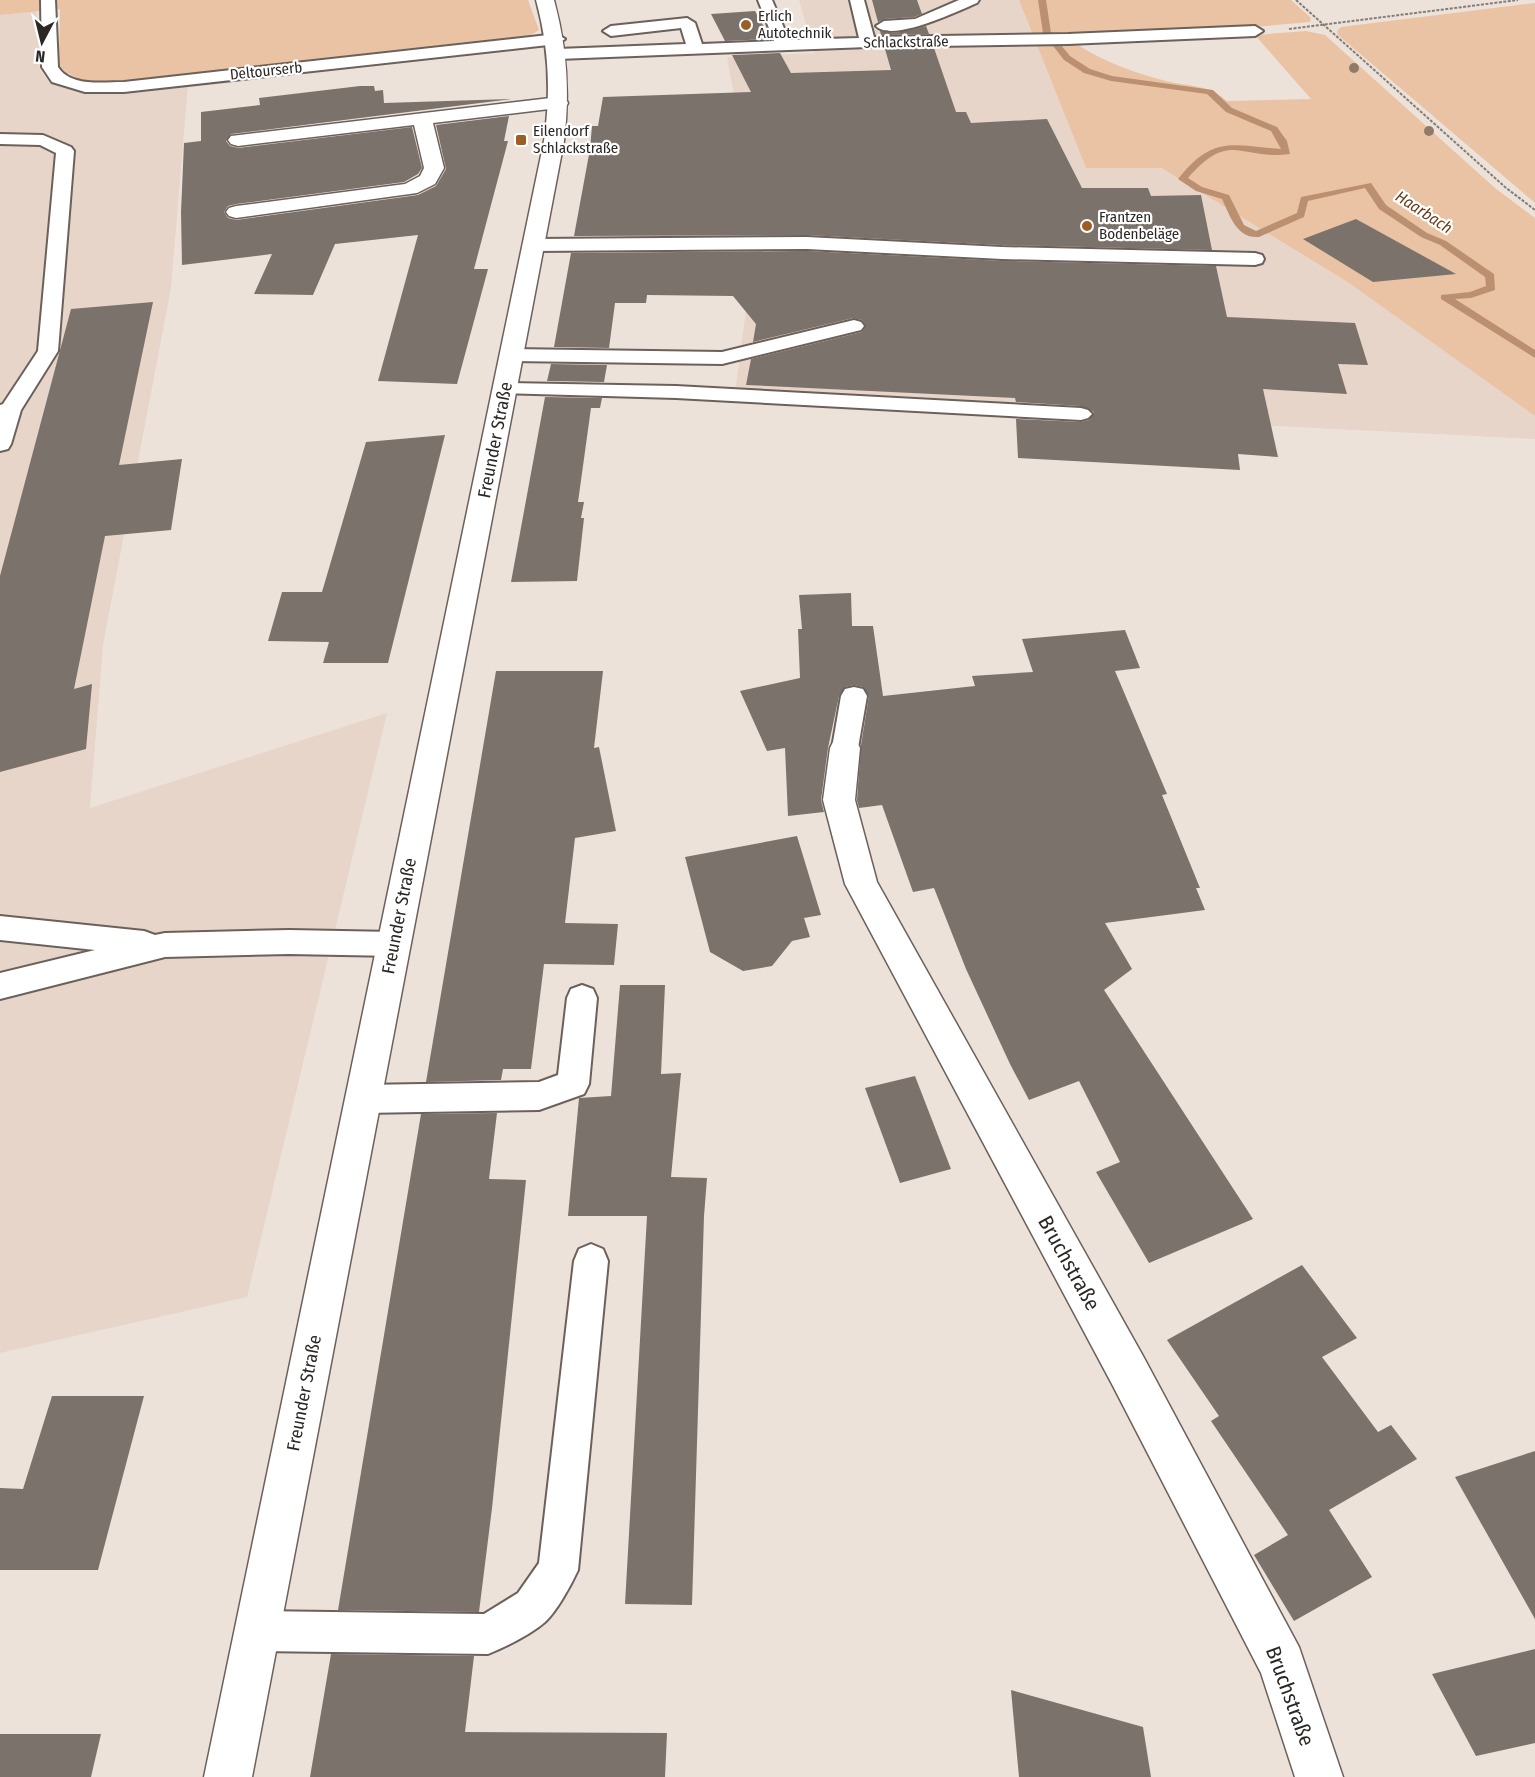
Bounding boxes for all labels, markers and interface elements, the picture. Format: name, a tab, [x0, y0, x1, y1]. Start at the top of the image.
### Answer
place label: Erlich Autotechnik	[758, 7, 831, 42]
north arrow	[12, 12, 72, 72]
marker: Erlich Autotechnik	[739, 18, 753, 32]
street label: Schlackstraße	[863, 32, 949, 52]
text: N	[34, 46, 46, 66]
street label: Deltourserb	[229, 58, 303, 84]
place label: Eilendorf Schlackstraße	[533, 122, 618, 157]
marker: Eilendorf Schlackstraße	[514, 133, 528, 147]
water label: Haarbach	[1392, 187, 1456, 237]
place label: Frantzen Bodenbeläge	[1099, 208, 1179, 243]
marker: Frantzen Bodenbeläge	[1080, 219, 1094, 233]
street label: Freunder Straße	[473, 380, 517, 500]
street label: Freunder Straße	[377, 856, 421, 976]
street label: Bruchstraße	[1032, 1211, 1106, 1315]
street label: Freunder Straße	[282, 1333, 326, 1453]
street label: Bruchstraße	[1260, 1643, 1320, 1749]

